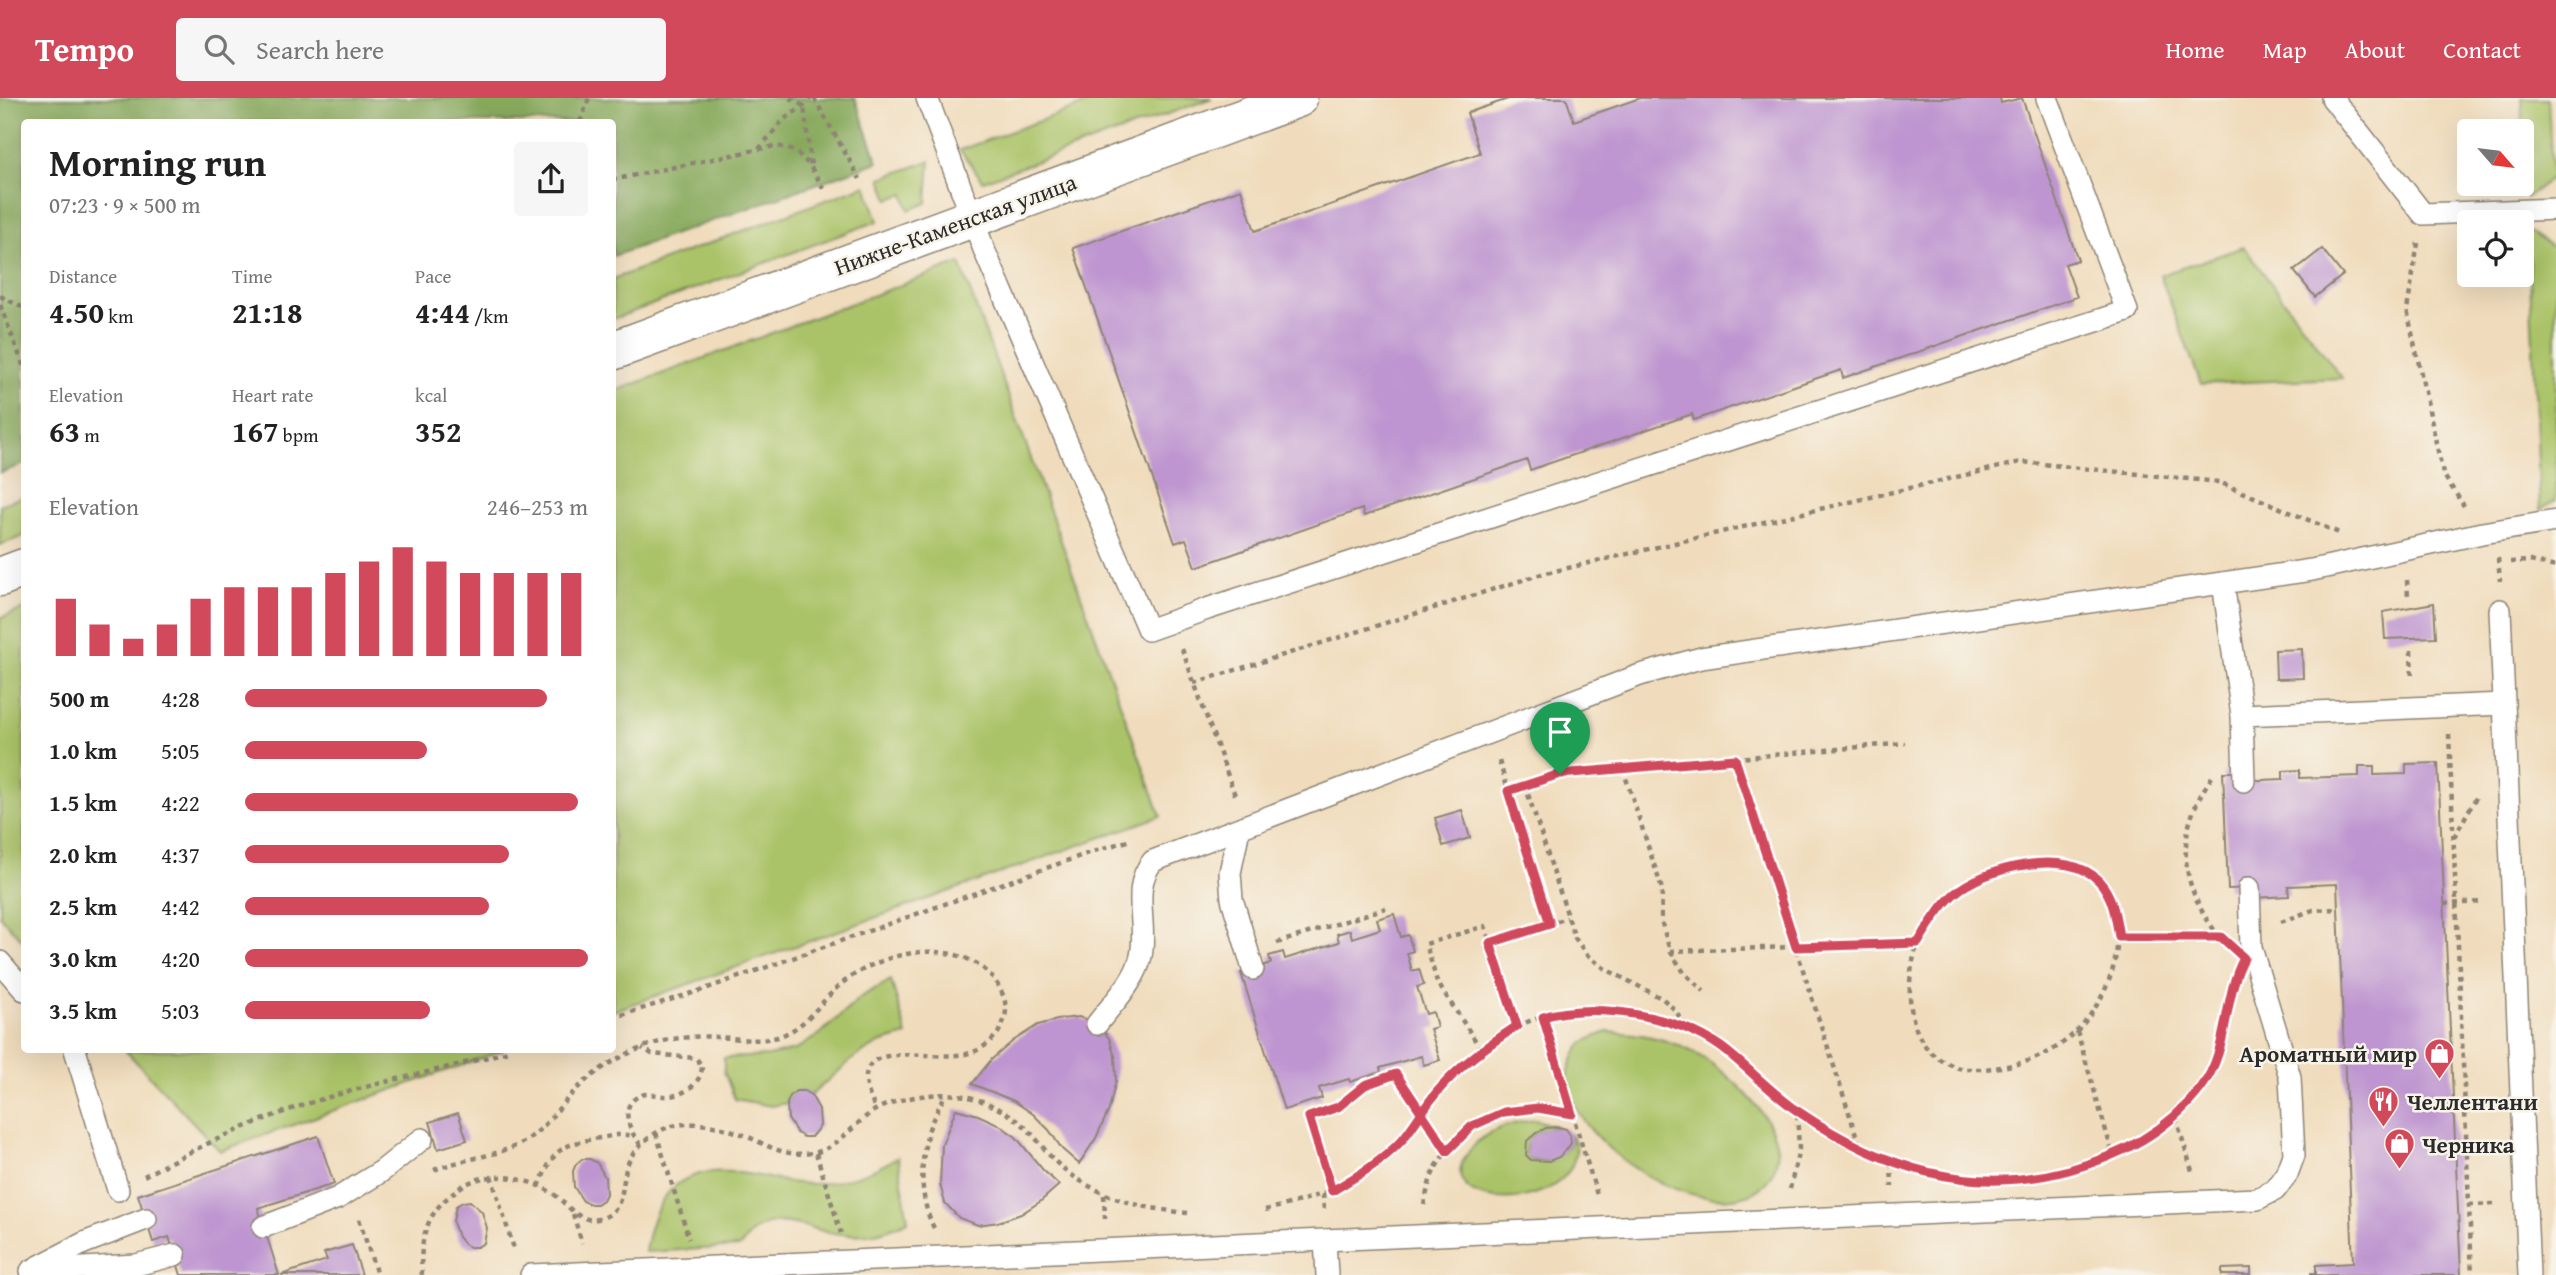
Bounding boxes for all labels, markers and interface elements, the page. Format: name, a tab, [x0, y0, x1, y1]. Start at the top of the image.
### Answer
search box	[176, 18, 666, 81]
text: Tempo	[35, 25, 134, 73]
icon: search	[200, 30, 238, 68]
text: Search here	[256, 30, 384, 69]
text: Home	[2166, 32, 2225, 67]
text: Map	[2263, 32, 2307, 67]
text: About	[2345, 32, 2405, 67]
text: Contact	[2443, 32, 2521, 67]
north arrow	[2457, 119, 2534, 196]
map controls	[2457, 119, 2534, 287]
text: Morning run	[49, 134, 266, 190]
button: share	[514, 142, 588, 216]
street label: Нижне-Каменская улица	[829, 165, 1081, 283]
text: 07:23 · 9 × 500 m	[49, 188, 201, 221]
button: locate	[2457, 210, 2534, 287]
text: Distance	[49, 262, 117, 290]
text: Time	[232, 262, 272, 290]
text: Pace	[415, 262, 452, 290]
text: 4.50	[49, 290, 104, 334]
text: 21:18	[232, 290, 303, 334]
text: 4:44	[415, 290, 470, 334]
text: km	[104, 302, 133, 330]
text: /km	[470, 302, 508, 330]
text: Elevation	[49, 381, 123, 409]
text: Heart rate	[232, 381, 313, 409]
text: kcal	[415, 381, 447, 409]
text: 63	[49, 409, 80, 453]
text: 167	[232, 409, 279, 453]
text: 352	[415, 409, 462, 453]
text: m	[80, 421, 100, 449]
text: bpm	[279, 421, 318, 449]
text: Elevation	[49, 490, 139, 523]
text: 246–253 m	[487, 490, 588, 523]
text: 500 m	[49, 682, 110, 715]
text: 4:28	[161, 682, 200, 715]
pin	[1530, 702, 1590, 774]
icon: arrive	[1541, 713, 1579, 751]
text: 1.0 km	[49, 734, 117, 767]
text: 5:05	[161, 734, 200, 767]
text: 1.5 km	[49, 786, 117, 819]
text: 4:22	[161, 786, 200, 819]
text: 2.0 km	[49, 838, 117, 871]
text: 4:37	[161, 838, 200, 871]
text: 2.5 km	[49, 890, 117, 923]
text: 4:42	[161, 890, 200, 923]
text: 3.0 km	[49, 942, 117, 975]
text: 4:20	[161, 942, 200, 975]
text: 3.5 km	[49, 994, 117, 1027]
text: 5:03	[161, 994, 200, 1027]
shop icon: Ароматный мир	[2423, 1036, 2457, 1080]
place label: Ароматный мир	[2239, 1037, 2417, 1070]
restaurant icon: Челлентани	[2367, 1084, 2401, 1128]
place label: Челлентани	[2407, 1085, 2538, 1118]
shop icon: Черника	[2382, 1127, 2416, 1171]
place label: Черника	[2422, 1128, 2515, 1161]

